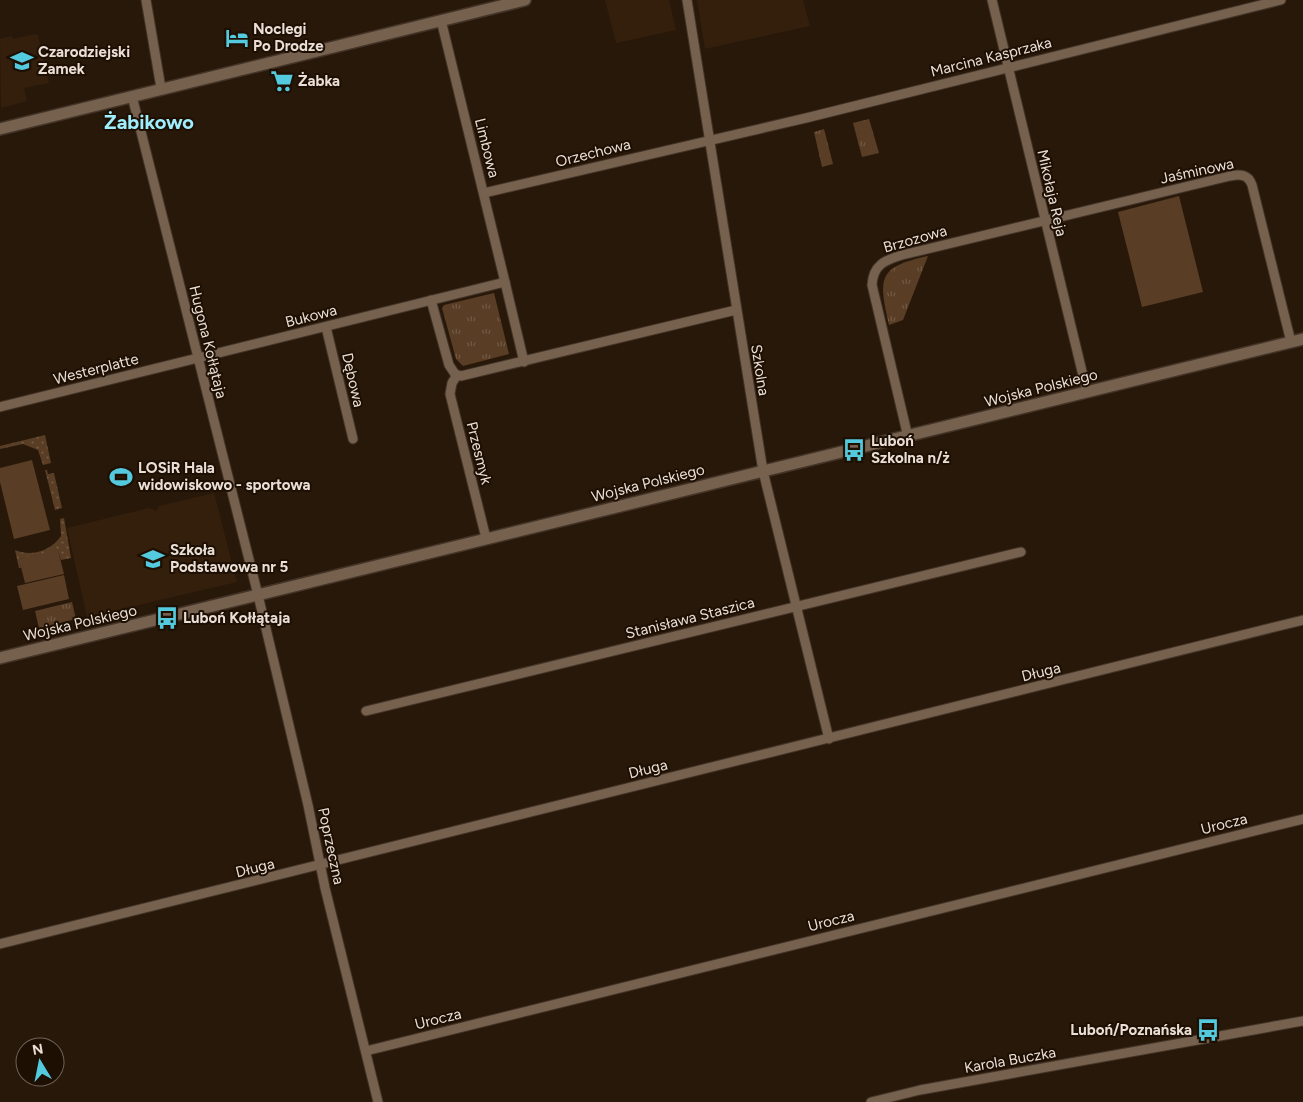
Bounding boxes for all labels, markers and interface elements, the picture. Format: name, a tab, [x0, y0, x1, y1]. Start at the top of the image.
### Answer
place label: Noclegi Po Drodze	[253, 20, 324, 55]
hotel icon: Noclegi Po Drodze	[224, 25, 250, 51]
street label: Marcina Kasprzaka	[929, 33, 1053, 81]
place label: Czarodziejski Zamek	[38, 43, 130, 78]
school or university icon: Czarodziejski Zamek	[9, 48, 35, 74]
supermarket icon: Żabka	[269, 68, 295, 94]
place label: Żabka	[298, 71, 340, 90]
district label: Żabikowo	[104, 110, 194, 134]
street label: Limbowa	[471, 116, 503, 180]
street label: Orzechowa	[554, 135, 632, 171]
street label: Mikołaja Reja	[1033, 148, 1071, 238]
street label: Jaśminowa	[1159, 154, 1235, 188]
street label: Brzozowa	[881, 221, 949, 257]
street label: Hugona Kołłątaja	[185, 284, 231, 400]
street label: Bukowa	[283, 301, 339, 331]
street label: Szkolna	[747, 343, 773, 397]
street label: Westerplatte	[52, 350, 140, 388]
street label: Dębowa	[338, 351, 368, 409]
street label: Wojska Polskiego	[983, 365, 1100, 411]
street label: Przesmyk	[463, 420, 496, 487]
place label: Luboń Szkolna n/ż	[871, 432, 950, 467]
bus stop icon: Luboń Szkolna n/ż	[841, 437, 867, 463]
place label: LOSiR Hala widowiskowo - sportowa	[138, 459, 311, 494]
street label: Wojska Polskiego	[590, 460, 707, 506]
sports icon: LOSiR Hala widowiskowo - sportowa	[108, 464, 134, 490]
place label: Szkoła Podstawowa nr 5	[170, 541, 289, 576]
school or university icon: Szkoła Podstawowa nr 5	[140, 546, 166, 572]
street label: Stanisława Staszica	[624, 593, 756, 643]
street label: Wojska Polskiego	[21, 601, 139, 645]
bus stop icon: Luboń Kołłątaja	[154, 605, 180, 631]
place label: Luboń Kołłątaja	[183, 609, 290, 627]
street label: Długa	[1020, 659, 1062, 685]
street label: Długa	[627, 756, 669, 782]
street label: Poprzeczna	[314, 806, 348, 886]
street label: Urocza	[1199, 810, 1249, 838]
street label: Długa	[234, 855, 276, 881]
street label: Urocza	[806, 907, 856, 935]
street label: Urocza	[413, 1005, 463, 1033]
bus stop icon: Luboń/Poznańska	[1195, 1017, 1221, 1043]
place label: Luboń/Poznańska	[1070, 1021, 1192, 1039]
north arrow	[15, 1037, 65, 1087]
text: N	[31, 1040, 45, 1059]
street label: Karola Buczka	[963, 1043, 1057, 1077]

